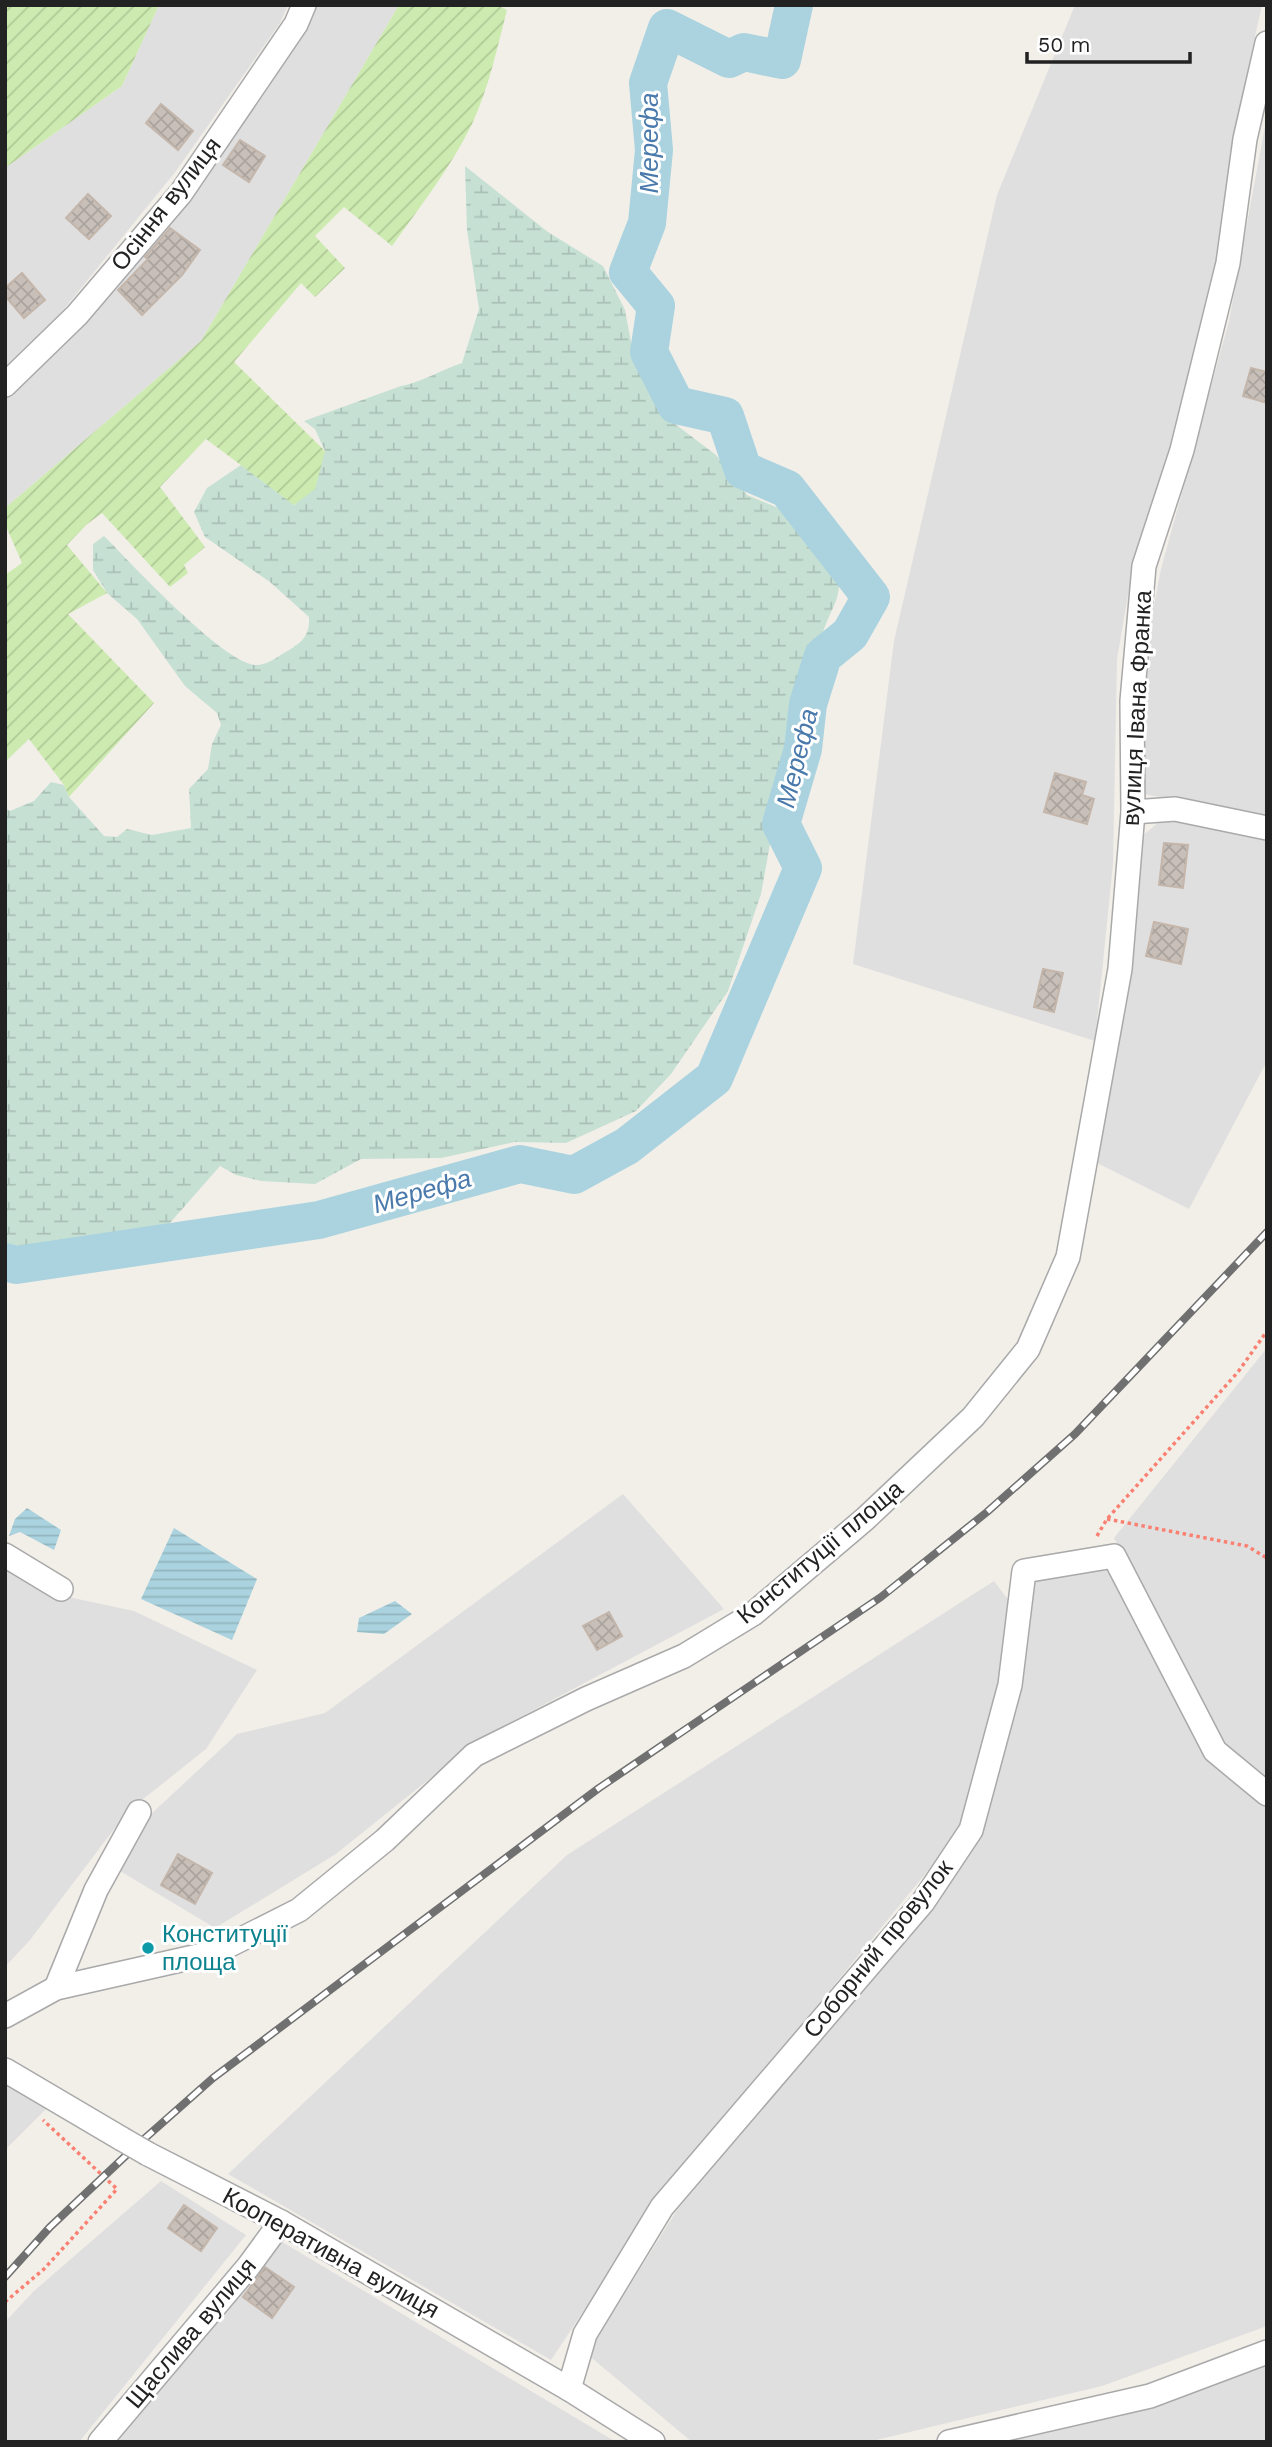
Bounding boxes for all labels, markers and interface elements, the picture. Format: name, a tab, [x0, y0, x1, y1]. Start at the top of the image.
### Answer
scale bar	[1027, 21, 1190, 65]
text: 50 m	[1038, 32, 1090, 57]
water label: Мерефа	[634, 93, 664, 193]
street label: Осіння вулиця	[105, 132, 227, 276]
street label: вулиця Івана Франка	[1117, 589, 1157, 827]
water label: Мерефа	[770, 705, 824, 811]
water label: Мерефа	[369, 1163, 475, 1219]
street label: Конституції площа	[731, 1474, 909, 1630]
street label: Соборний провулок	[798, 1854, 959, 2044]
place label: Конституції площа	[162, 1920, 288, 1976]
marker: Конституції площа	[140, 1940, 156, 1956]
street label: Кооперативна вулиця	[218, 2182, 444, 2324]
street label: Щаслива вулиця	[120, 2252, 262, 2414]

